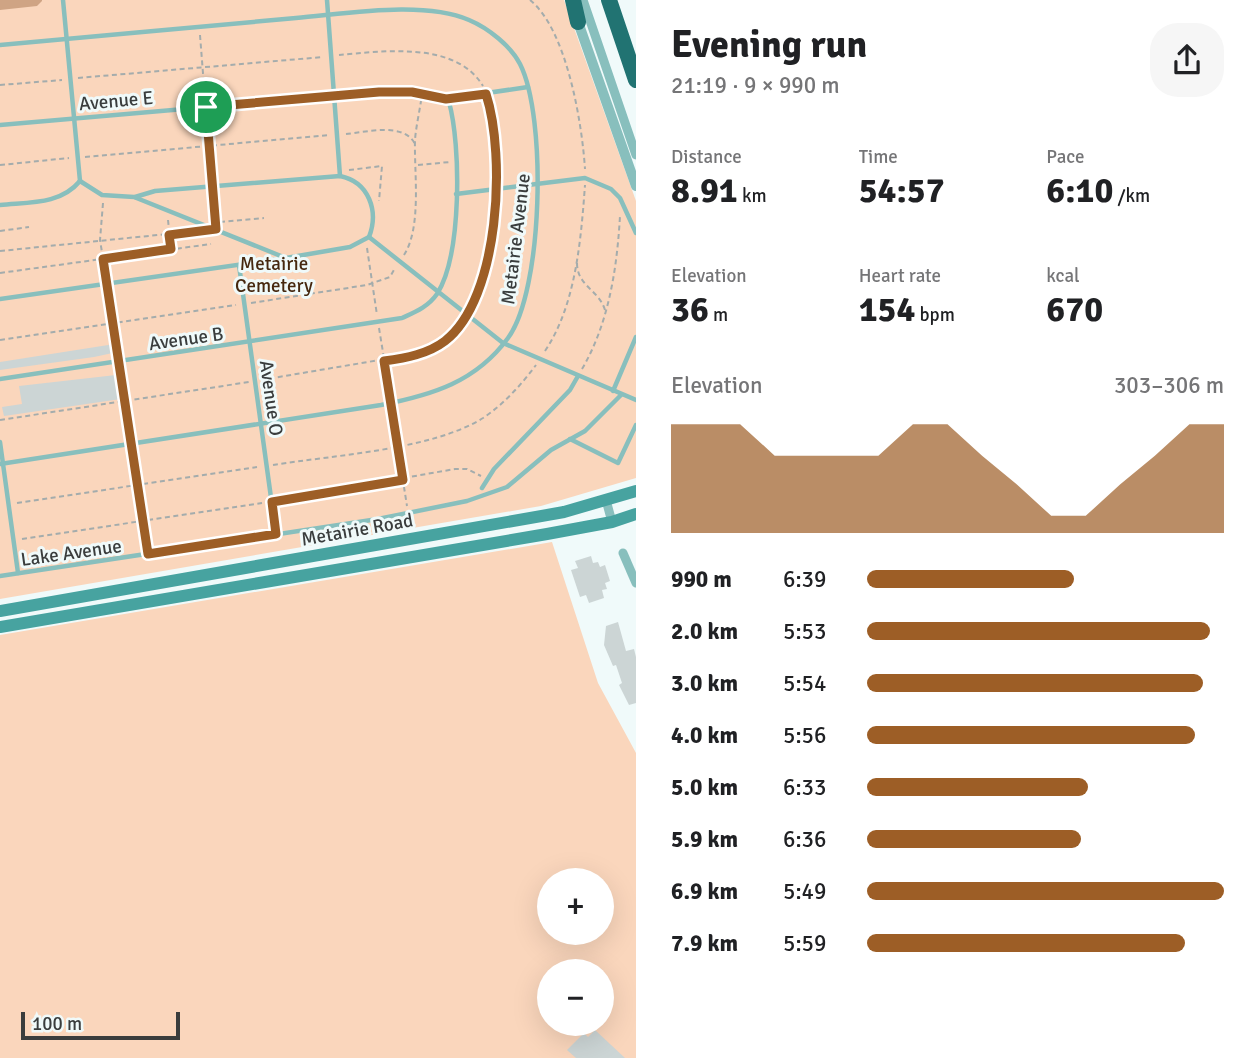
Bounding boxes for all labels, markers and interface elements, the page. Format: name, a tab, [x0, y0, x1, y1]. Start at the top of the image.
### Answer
text: Evening run	[671, 21, 867, 68]
button: share	[1150, 23, 1224, 97]
text: 21:19 · 9 × 990 m	[671, 71, 840, 100]
pin	[176, 77, 236, 137]
street label: Avenue E	[78, 86, 154, 116]
icon: arrive	[187, 88, 225, 126]
text: Distance	[671, 145, 742, 169]
text: Time	[859, 145, 898, 169]
text: Pace	[1046, 145, 1085, 169]
text: 8.91	[671, 169, 738, 212]
text: 54:57	[859, 169, 945, 212]
text: 6:10	[1046, 169, 1113, 212]
street label: Metairie Avenue	[496, 172, 536, 306]
text: km	[738, 184, 767, 208]
text: /km	[1113, 184, 1150, 208]
park label: Metairie Cemetery	[235, 252, 313, 298]
text: Elevation	[671, 264, 747, 288]
text: Heart rate	[859, 264, 941, 288]
text: kcal	[1046, 264, 1080, 288]
text: 36	[671, 288, 709, 331]
text: 154	[859, 288, 915, 331]
text: 670	[1046, 288, 1103, 331]
text: m	[709, 303, 728, 327]
text: bpm	[915, 303, 955, 327]
street label: Avenue B	[147, 322, 225, 356]
street label: Avenue O	[254, 359, 288, 438]
text: Elevation	[671, 371, 763, 400]
text: 303–306 m	[1114, 371, 1224, 400]
street label: Metairie Road	[299, 508, 415, 552]
street label: Lake Avenue	[19, 534, 123, 572]
text: 990 m	[671, 565, 732, 594]
text: 6:39	[783, 565, 826, 594]
text: 2.0 km	[671, 617, 738, 646]
text: 5:53	[783, 617, 826, 646]
text: 3.0 km	[671, 669, 738, 698]
text: 5:54	[783, 669, 826, 698]
text: 4.0 km	[671, 721, 738, 750]
text: 5:56	[783, 721, 826, 750]
text: 5.0 km	[671, 773, 738, 802]
text: 6:33	[783, 773, 826, 802]
text: 5.9 km	[671, 825, 738, 854]
text: 6:36	[783, 825, 826, 854]
map controls	[537, 868, 614, 1036]
button: +	[537, 868, 614, 945]
text: 6.9 km	[671, 877, 738, 906]
text: 5:49	[783, 877, 826, 906]
text: 7.9 km	[671, 929, 738, 958]
text: 5:59	[783, 929, 826, 958]
button: −	[537, 959, 614, 1036]
scale bar	[21, 1009, 180, 1041]
text: 100 m	[32, 1012, 82, 1036]

